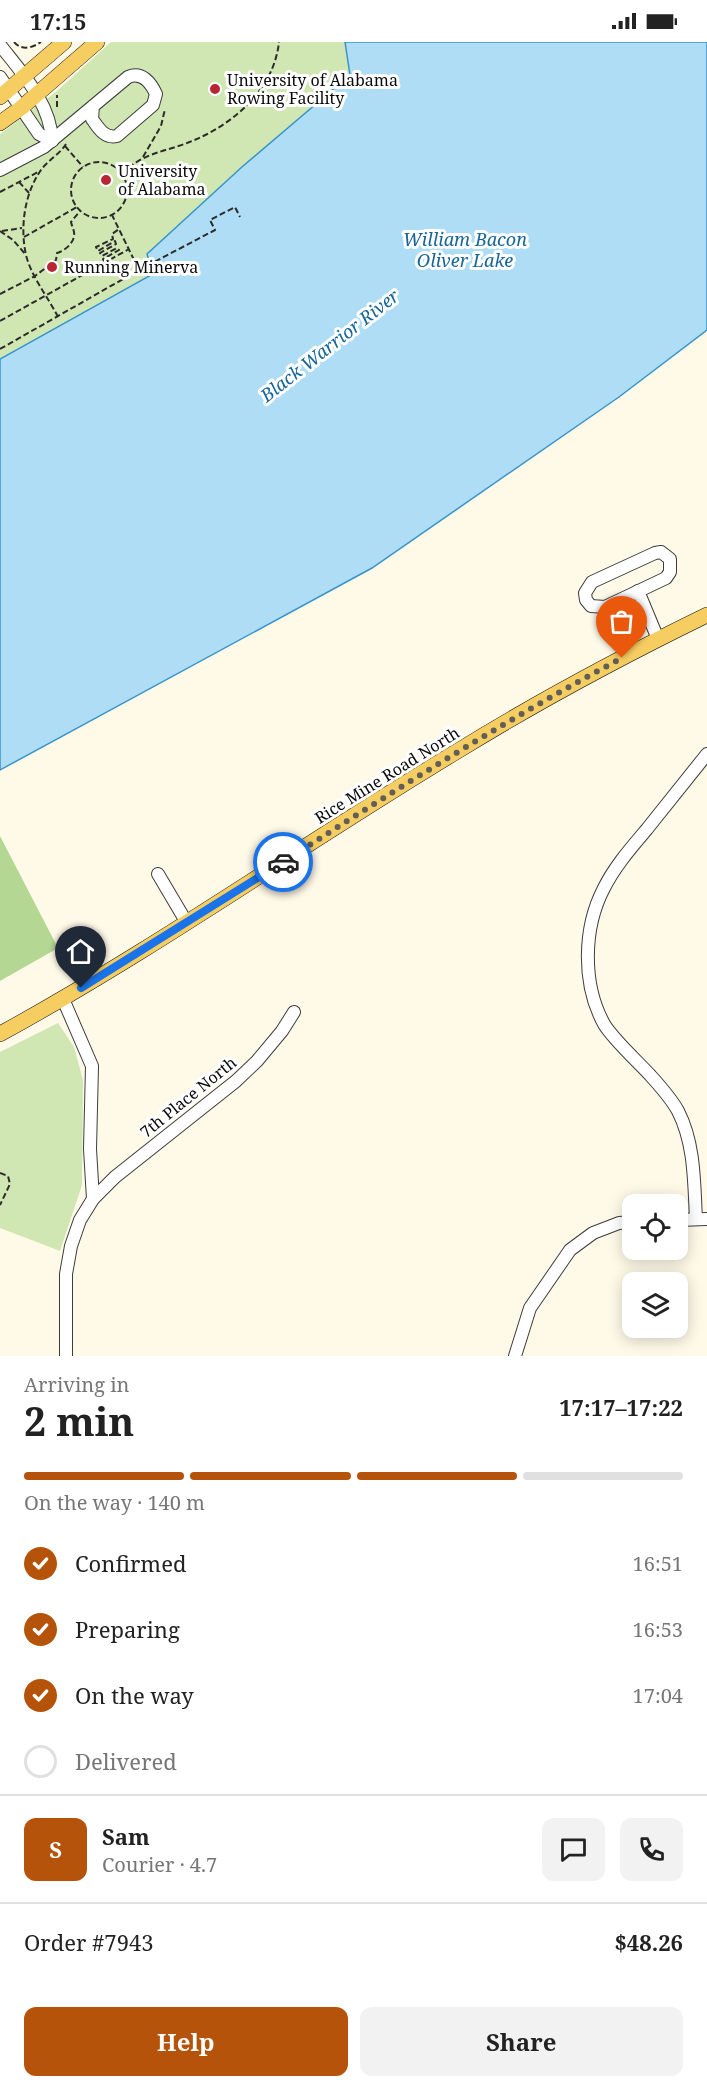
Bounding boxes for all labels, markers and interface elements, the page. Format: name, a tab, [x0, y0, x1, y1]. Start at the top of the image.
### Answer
text: 17:15	[30, 6, 86, 36]
place label: University of Alabama Rowing Facility	[227, 69, 398, 109]
marker: University of Alabama Rowing Facility	[208, 82, 222, 96]
place label: University of Alabama	[118, 160, 206, 200]
marker: University of Alabama	[99, 173, 113, 187]
water label: William Bacon Oliver Lake	[403, 227, 527, 272]
place label: Running Minerva	[64, 256, 198, 278]
marker: Running Minerva	[45, 260, 59, 274]
water label: Black Warrior River	[254, 283, 404, 408]
pin	[596, 596, 647, 658]
icon: bag	[605, 605, 638, 638]
street label: Rice Mine Road North	[310, 721, 464, 829]
courier	[253, 832, 313, 892]
icon: car	[267, 846, 300, 879]
pin	[55, 926, 106, 988]
icon: home	[64, 935, 97, 968]
street label: 7th Place North	[135, 1051, 241, 1143]
map controls	[622, 1194, 688, 1338]
button: locate	[622, 1194, 688, 1260]
button: layers	[622, 1272, 688, 1338]
text: Arriving in	[24, 1371, 129, 1398]
text: 17:17–17:22	[559, 1392, 683, 1422]
text: 2 min	[24, 1394, 134, 1447]
text: On the way · 140 m	[24, 1489, 205, 1516]
icon: check	[24, 1547, 57, 1580]
text: Confirmed	[75, 1548, 186, 1578]
text: 16:51	[633, 1550, 683, 1577]
icon: check	[24, 1613, 57, 1646]
text: Preparing	[75, 1614, 180, 1644]
text: 16:53	[633, 1616, 683, 1643]
icon: check	[24, 1679, 57, 1712]
text: On the way	[75, 1680, 194, 1710]
text: 17:04	[633, 1682, 683, 1709]
text: Delivered	[75, 1746, 177, 1776]
button: chat	[542, 1818, 605, 1881]
button: phone	[620, 1818, 683, 1881]
text: Sam	[102, 1821, 150, 1851]
text: S	[49, 1834, 62, 1864]
text: Courier · 4.7	[102, 1851, 217, 1878]
text: Order #7943	[24, 1927, 154, 1957]
text: $48.26	[614, 1927, 683, 1957]
button: Help	[24, 2007, 348, 2076]
button: Share	[360, 2007, 683, 2076]

